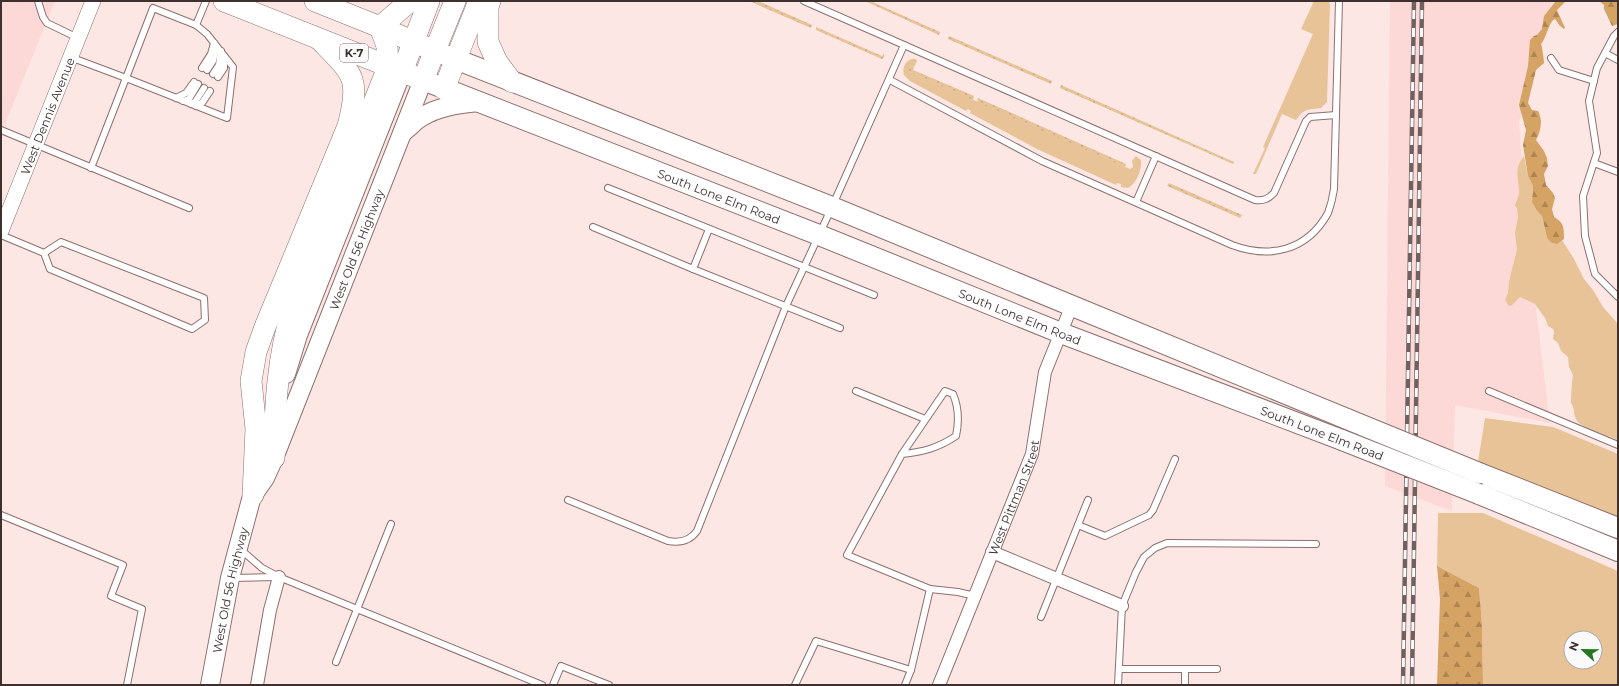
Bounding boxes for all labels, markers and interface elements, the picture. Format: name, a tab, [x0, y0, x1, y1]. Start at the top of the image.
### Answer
road number: K-7	[340, 44, 368, 62]
street label: West Dennis Avenue	[17, 55, 77, 177]
street label: South Lone Elm Road	[656, 165, 783, 227]
street label: West Old 56 Highway	[326, 186, 387, 312]
street label: South Lone Elm Road	[956, 285, 1083, 347]
street label: South Lone Elm Road	[1258, 403, 1386, 463]
street label: West Pittman Street	[985, 439, 1042, 557]
street label: West Old 56 Highway	[209, 525, 251, 654]
north arrow	[1563, 630, 1603, 670]
text: N	[1566, 640, 1582, 653]

